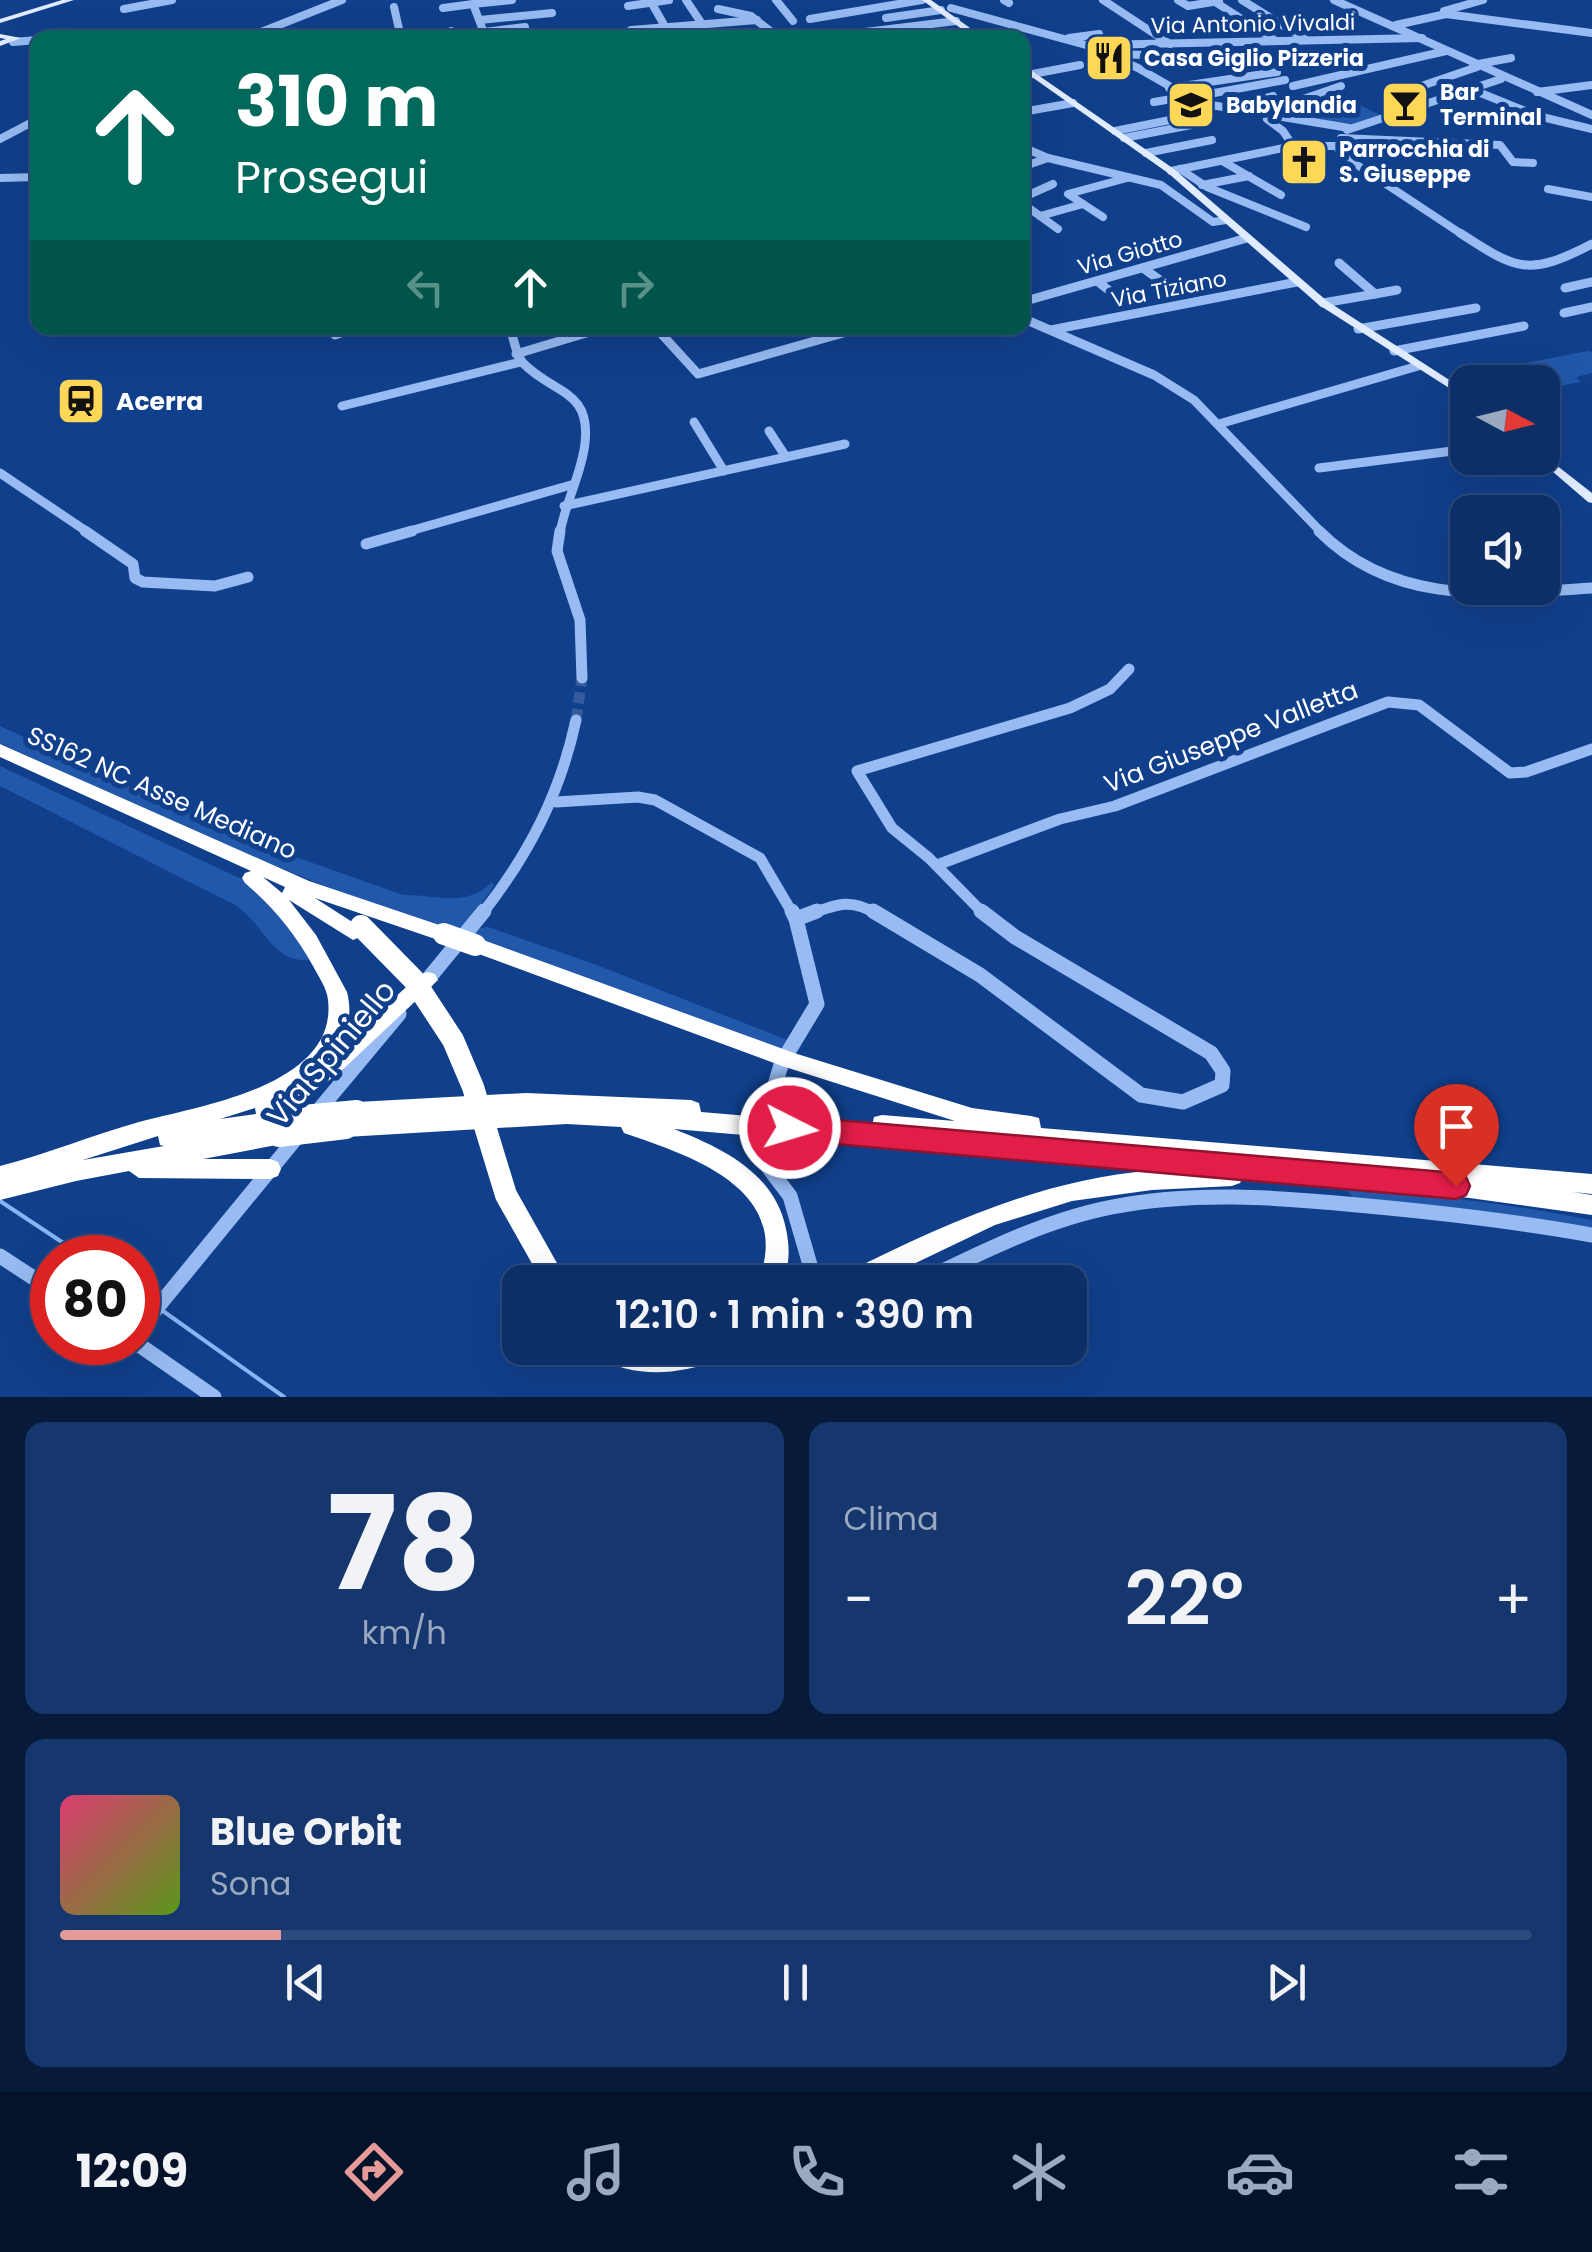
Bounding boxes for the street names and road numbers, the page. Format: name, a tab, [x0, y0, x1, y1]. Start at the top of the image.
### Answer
street label: Via Antonio Vivaldi	[1150, 7, 1356, 41]
street label: Via Giotto	[1074, 223, 1186, 283]
street label: Via Tiziano	[1109, 263, 1229, 315]
street label: Via Giuseppe Valletta	[1099, 672, 1363, 802]
street label: SS162 NC Asse Mediano	[22, 718, 302, 868]
street label: Via Spiniello	[257, 970, 405, 1136]

